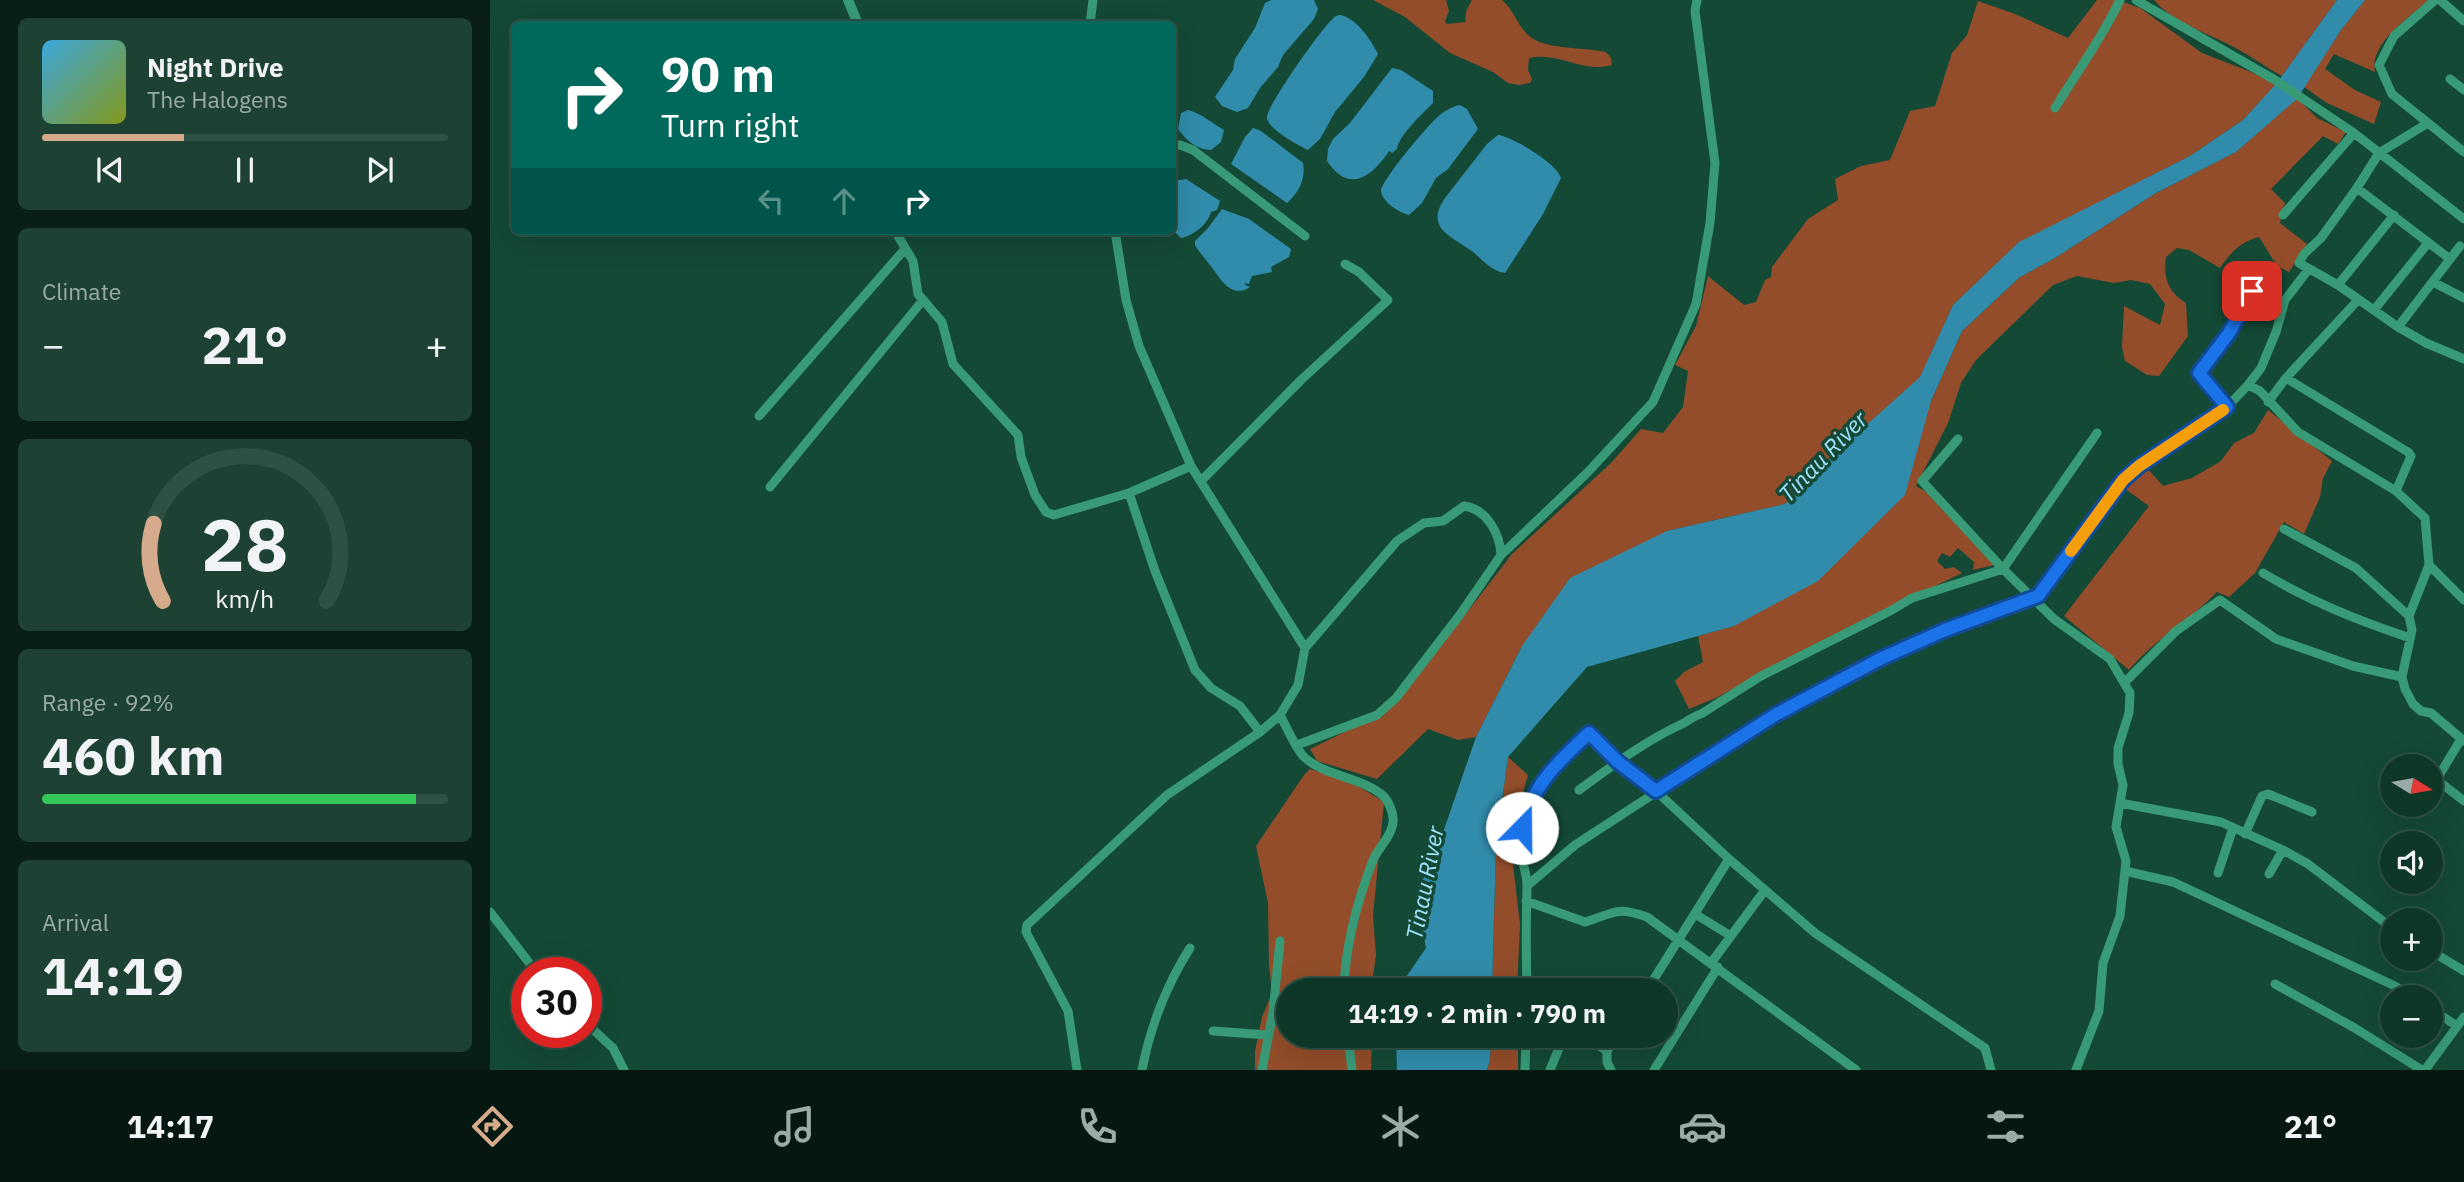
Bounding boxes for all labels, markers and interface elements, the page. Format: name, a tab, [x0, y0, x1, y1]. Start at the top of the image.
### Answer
text: 90 m	[661, 42, 775, 105]
icon: right	[546, 49, 637, 140]
text: Night Drive	[147, 50, 284, 84]
text: The Halogens	[147, 84, 288, 114]
text: Turn right	[661, 104, 799, 146]
icon: previous	[91, 151, 129, 189]
icon: pause	[226, 151, 264, 189]
icon: next	[361, 151, 399, 189]
icon: left	[752, 182, 790, 220]
icon: ahead	[825, 182, 863, 220]
icon: right	[898, 182, 936, 220]
pin	[2222, 261, 2282, 321]
icon: arrive	[2233, 272, 2271, 310]
text: Climate	[42, 276, 121, 306]
text: 21°	[202, 311, 288, 378]
text: −	[42, 320, 65, 369]
text: +	[425, 320, 448, 369]
water label: Tinau River	[1771, 404, 1874, 508]
text: 28	[201, 496, 289, 591]
text: km/h	[216, 582, 274, 615]
text: Range · 92%	[42, 687, 174, 717]
text: 460 km	[42, 722, 224, 789]
north arrow	[2380, 754, 2443, 817]
map controls	[2380, 754, 2443, 1048]
position arrow	[1485, 791, 1559, 865]
water label: Tinau River	[1398, 823, 1450, 942]
button: sound	[2380, 831, 2443, 894]
text: Arrival	[42, 907, 109, 937]
button: +	[2380, 908, 2443, 971]
text: 14:19	[42, 942, 184, 1009]
speed limit sign: 30	[511, 957, 602, 1048]
button: −	[2380, 985, 2443, 1048]
text: 14:19 · 2 min · 790 m	[1348, 996, 1606, 1030]
icon: directions	[468, 1102, 517, 1151]
icon: music	[770, 1102, 819, 1151]
icon: phone	[1073, 1102, 1122, 1151]
icon: climate	[1376, 1102, 1425, 1151]
icon: car	[1678, 1102, 1727, 1151]
icon: filters	[1981, 1102, 2030, 1151]
text: 14:17	[127, 1105, 214, 1147]
text: 21°	[2284, 1105, 2337, 1147]

